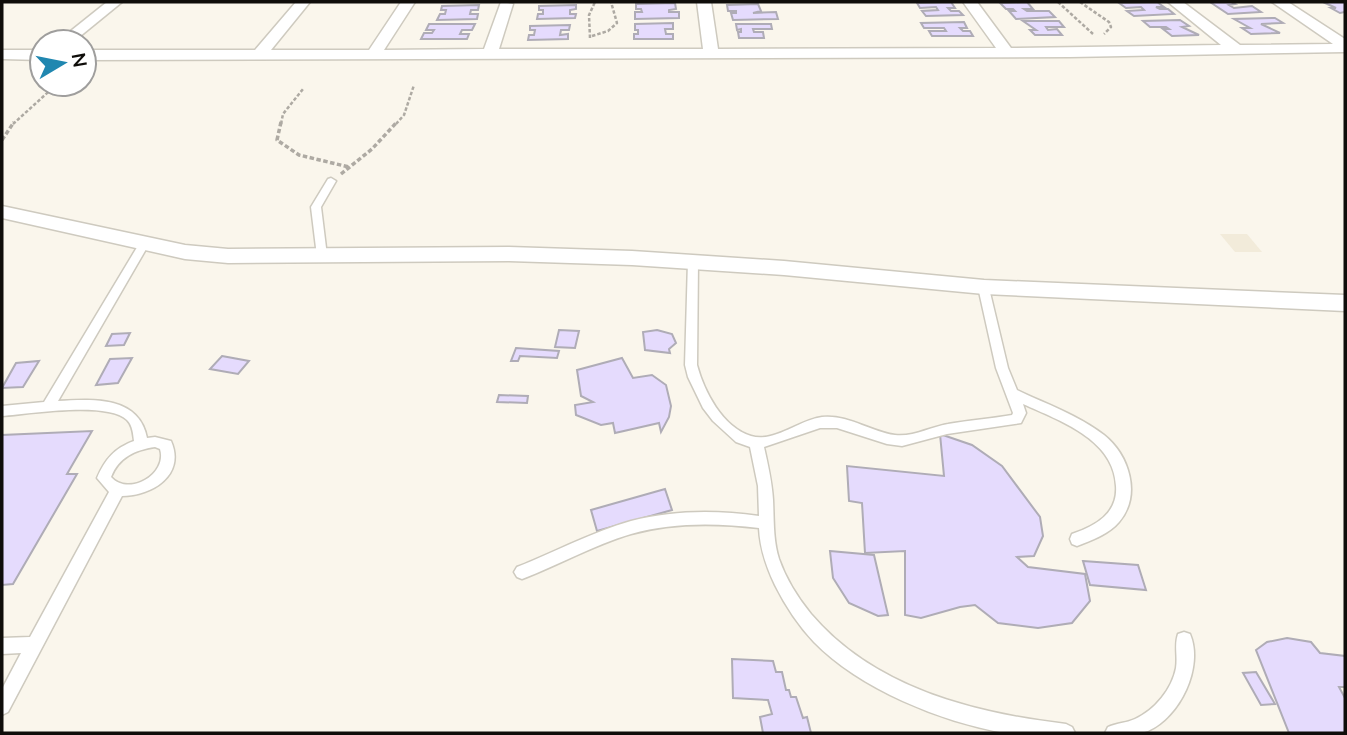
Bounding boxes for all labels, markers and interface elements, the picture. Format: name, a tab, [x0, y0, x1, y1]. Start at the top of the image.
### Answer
north arrow	[28, 28, 98, 98]
text: N	[65, 51, 93, 69]

